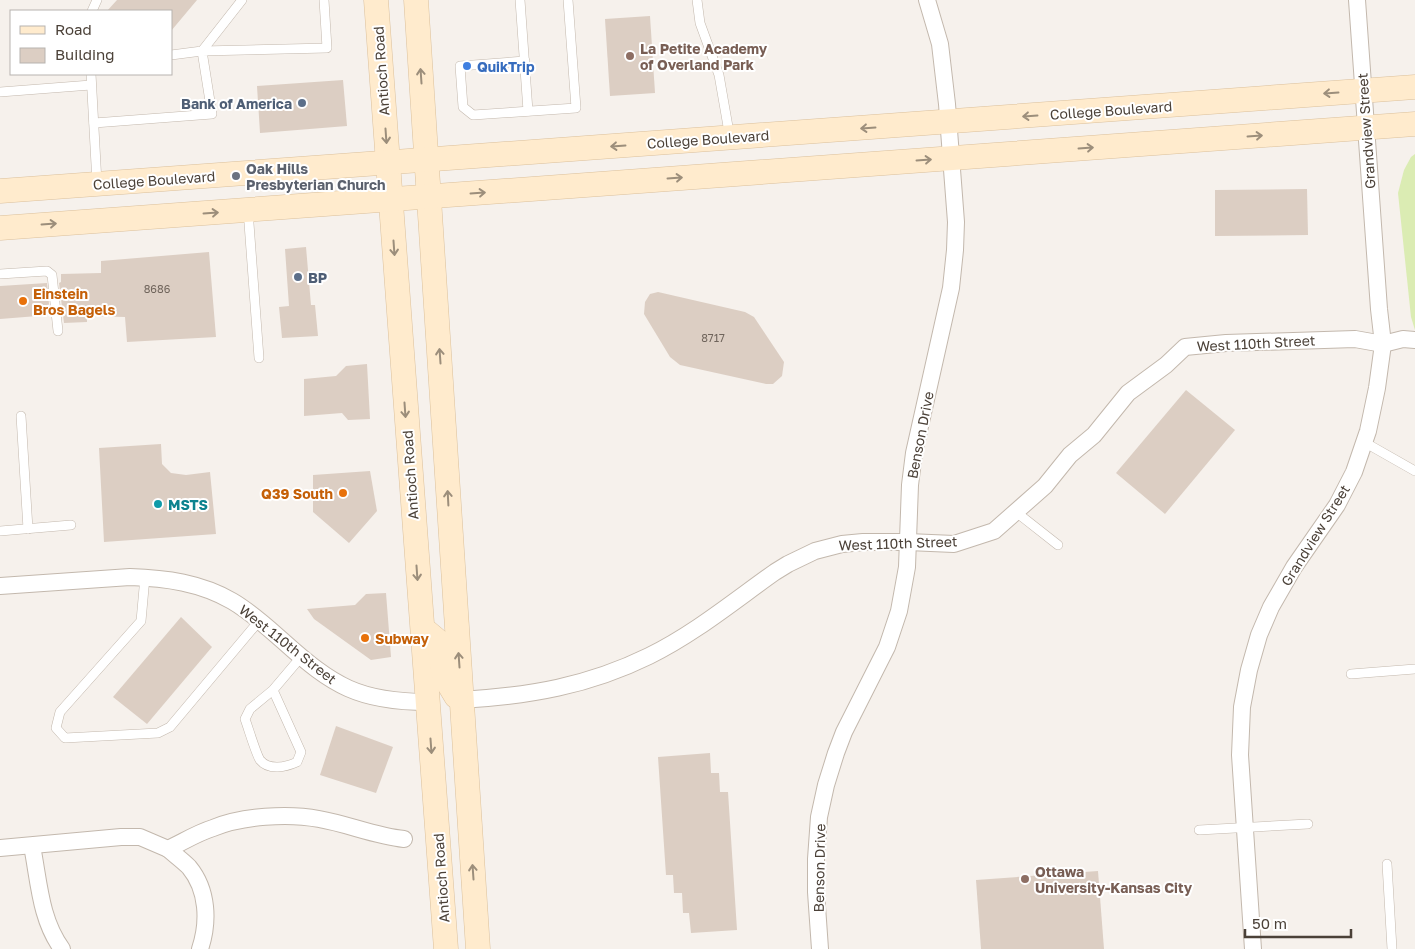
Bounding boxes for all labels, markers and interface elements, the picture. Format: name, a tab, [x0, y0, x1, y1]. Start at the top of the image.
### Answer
legend	[10, 10, 172, 75]
text: Road	[55, 20, 92, 38]
street label: Antioch Road	[369, 26, 393, 116]
place label: La Petite Academy of Overland Park	[640, 40, 768, 73]
text: Building	[55, 45, 115, 63]
marker: La Petite Academy of Overland Park	[624, 50, 636, 62]
place label: QuikTrip	[477, 58, 535, 75]
marker: QuikTrip	[461, 60, 473, 72]
one-way arrow	[416, 68, 426, 84]
street label: Grandview Street	[1353, 72, 1379, 190]
one-way arrow	[1324, 89, 1340, 98]
place label: Bank of America	[181, 95, 292, 112]
marker: Bank of America	[296, 97, 308, 109]
street label: College Boulevard	[1049, 97, 1173, 123]
one-way arrow	[1022, 112, 1038, 121]
one-way arrow	[860, 123, 876, 133]
street label: College Boulevard	[646, 126, 770, 152]
one-way arrow	[381, 128, 390, 144]
one-way arrow	[1247, 131, 1263, 140]
one-way arrow	[611, 141, 627, 150]
one-way arrow	[1078, 143, 1094, 153]
one-way arrow	[916, 155, 932, 164]
place label: Oak Hills Presbyterian Church	[246, 160, 386, 193]
street label: College Boulevard	[92, 167, 216, 193]
marker: Oak Hills Presbyterian Church	[230, 170, 242, 182]
one-way arrow	[667, 174, 683, 183]
one-way arrow	[470, 188, 486, 198]
one-way arrow	[202, 208, 218, 217]
one-way arrow	[40, 220, 56, 229]
one-way arrow	[389, 240, 398, 256]
place label: BP	[308, 269, 327, 286]
marker: BP	[292, 271, 304, 283]
house number: 8686	[144, 282, 171, 295]
place label: Einstein Bros Bagels	[33, 285, 115, 318]
marker: Einstein Bros Bagels	[17, 295, 29, 307]
house number: 8717	[701, 331, 725, 344]
street label: West 110th Street	[1196, 331, 1316, 355]
one-way arrow	[435, 348, 444, 364]
street label: Benson Drive	[903, 390, 937, 480]
one-way arrow	[401, 402, 410, 418]
street label: Antioch Road	[398, 430, 422, 520]
street label: Grandview Street	[1277, 481, 1353, 589]
place label: Q39 South	[261, 485, 333, 502]
marker: Q39 South	[337, 487, 349, 499]
one-way arrow	[444, 490, 453, 506]
place label: MSTS	[168, 496, 208, 513]
marker: MSTS	[152, 498, 164, 510]
street label: West 110th Street	[838, 532, 958, 554]
one-way arrow	[413, 564, 422, 580]
street label: West 110th Street	[236, 601, 340, 687]
place label: Subway	[375, 630, 429, 647]
marker: Subway	[359, 632, 371, 644]
one-way arrow	[454, 652, 463, 668]
one-way arrow	[427, 737, 436, 753]
street label: Benson Drive	[810, 823, 828, 913]
street label: Antioch Road	[429, 833, 453, 923]
place label: Ottawa University-Kansas City	[1035, 863, 1193, 896]
one-way arrow	[469, 864, 478, 880]
marker: Ottawa University-Kansas City	[1019, 873, 1031, 885]
scale bar	[1245, 906, 1351, 938]
text: 50 m	[1252, 914, 1287, 932]

